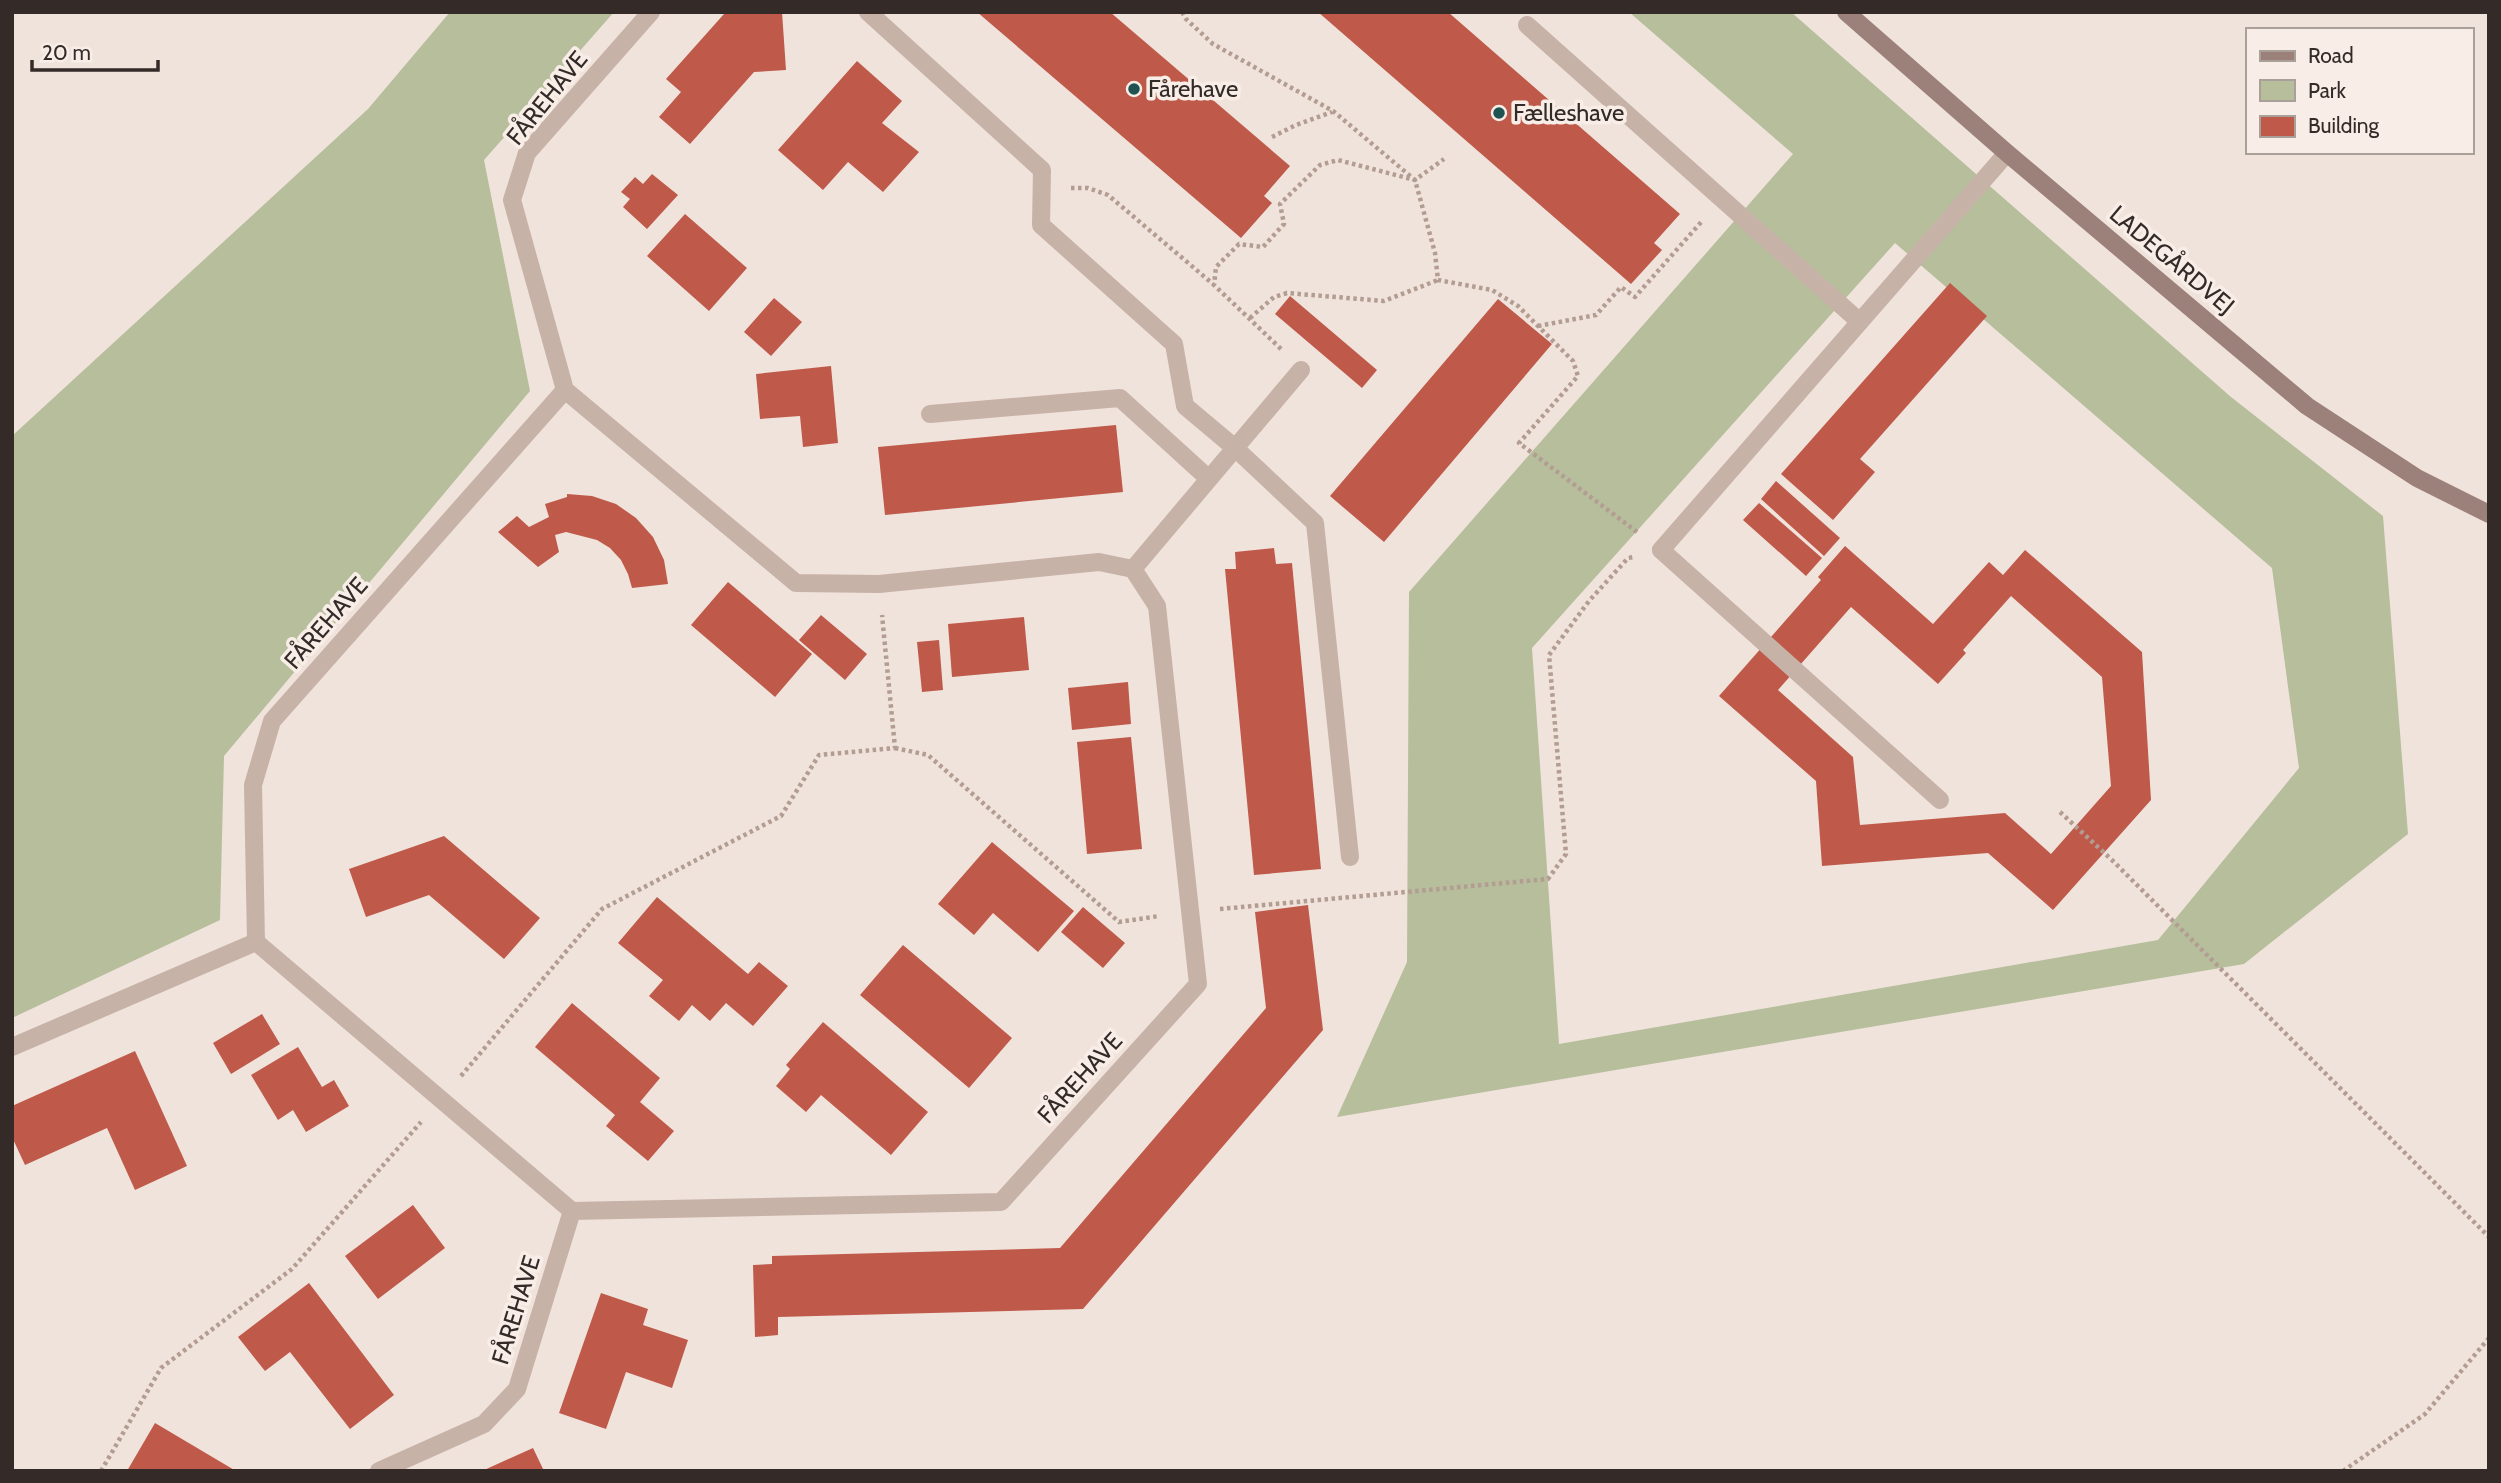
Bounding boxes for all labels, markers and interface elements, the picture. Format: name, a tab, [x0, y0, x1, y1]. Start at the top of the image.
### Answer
scale bar	[32, 28, 158, 72]
legend	[2246, 28, 2473, 154]
text: 20 m	[42, 40, 91, 65]
text: Road	[2308, 43, 2354, 68]
street label: FÅREHAVE	[500, 45, 593, 150]
place label: Fårehave	[1148, 74, 1238, 103]
text: Park	[2308, 78, 2346, 103]
marker: Fårehave	[1126, 81, 1142, 97]
place label: Fælleshave	[1513, 98, 1624, 127]
marker: Fælleshave	[1491, 105, 1507, 121]
text: Building	[2308, 113, 2380, 138]
street label: LADEGÅRDVEJ	[2104, 199, 2241, 320]
street label: FÅREHAVE	[278, 571, 373, 675]
street label: FÅREHAVE	[1031, 1026, 1128, 1129]
street label: FÅREHAVE	[485, 1252, 546, 1368]

